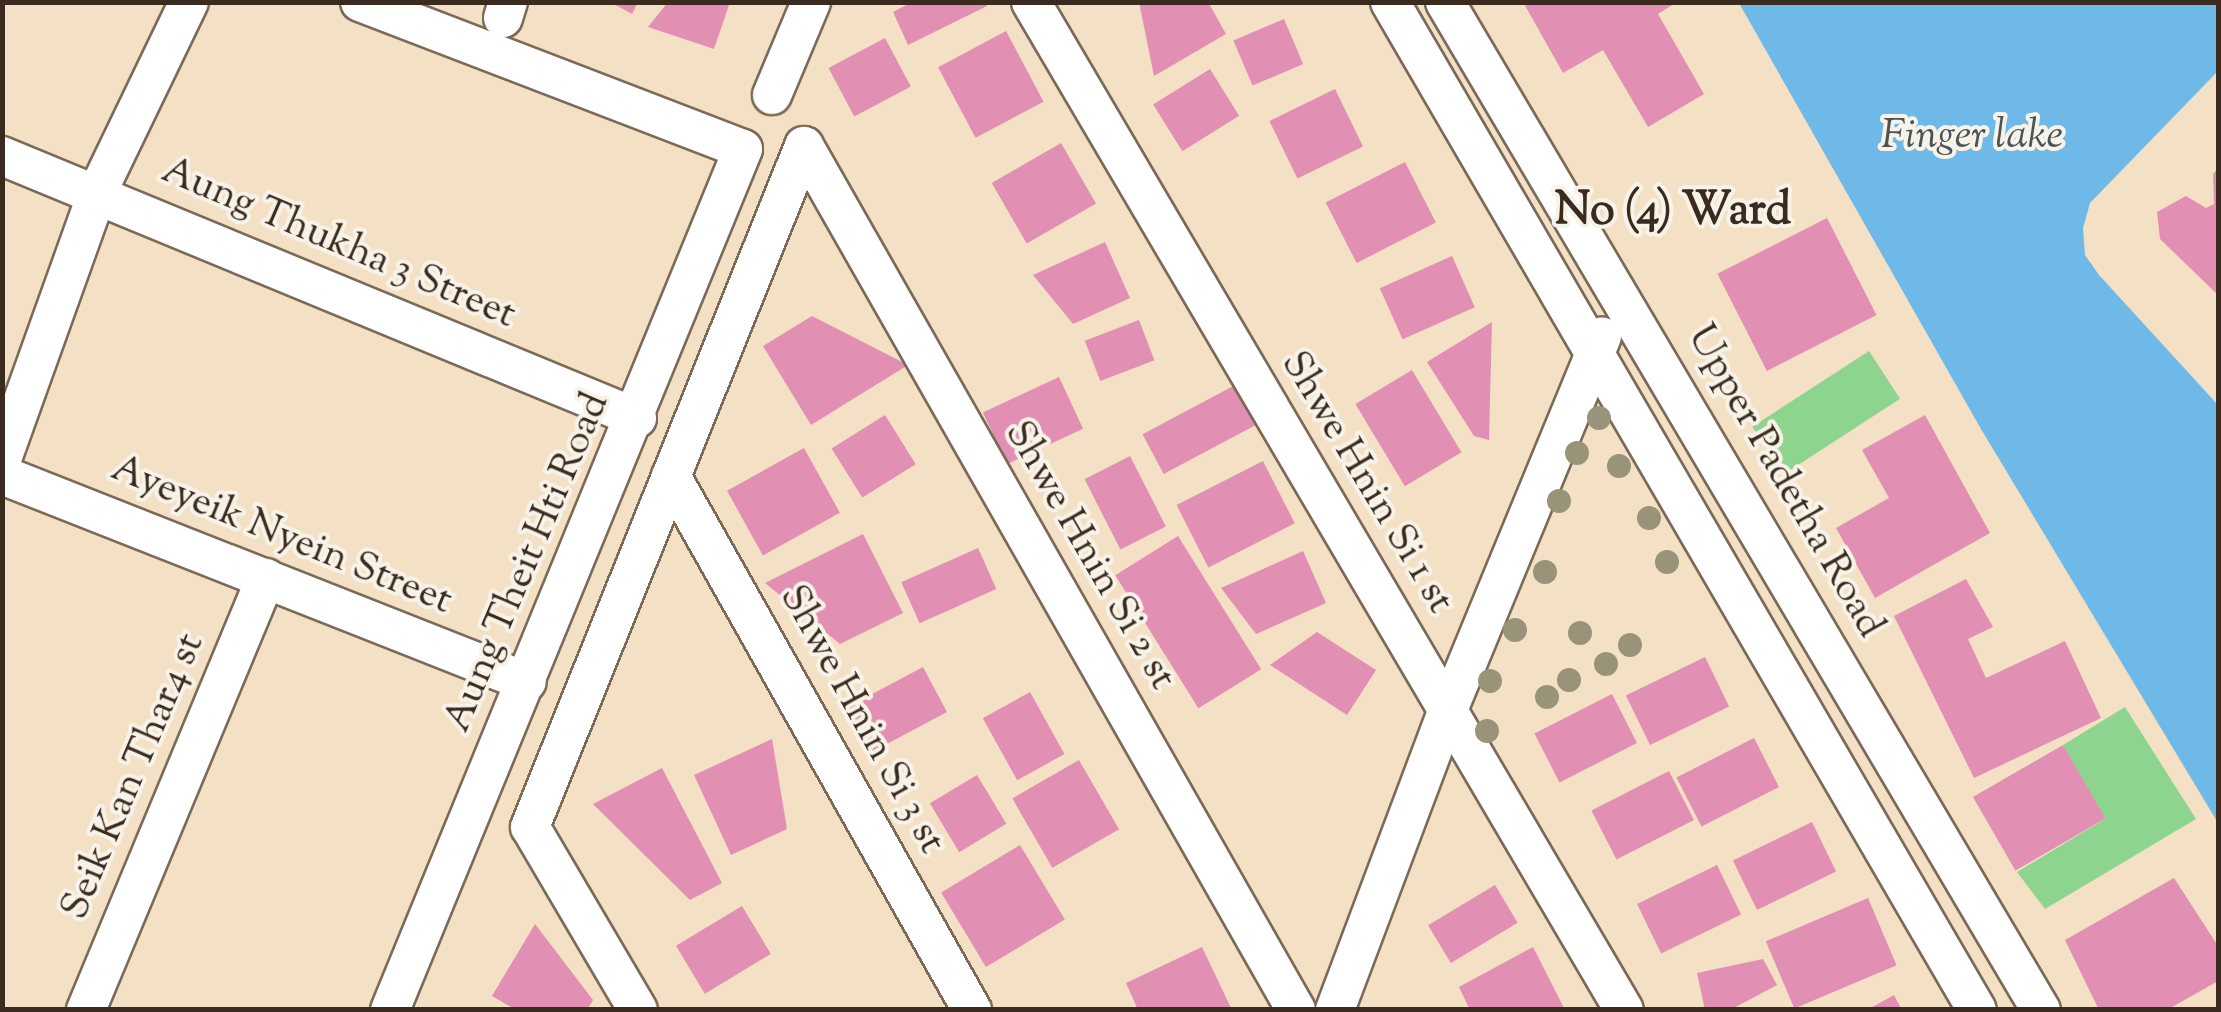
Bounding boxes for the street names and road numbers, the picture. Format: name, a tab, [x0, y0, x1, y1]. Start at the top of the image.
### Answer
street label: Aung Thukha 3 Street	[154, 148, 522, 340]
street label: Upper Padetha Road	[1675, 317, 1893, 647]
street label: Shwe Hnin Si 1 st	[1269, 343, 1463, 623]
street label: Aung Theit Hti Road	[435, 386, 621, 740]
street label: Shwe Hnin Si 2 st	[993, 413, 1185, 699]
street label: Ayeyeik Nyein Street	[104, 446, 458, 626]
street label: Shwe Hnin Si 3 st	[767, 577, 955, 863]
street label: Seik Kan Thar4 st	[52, 627, 216, 927]

